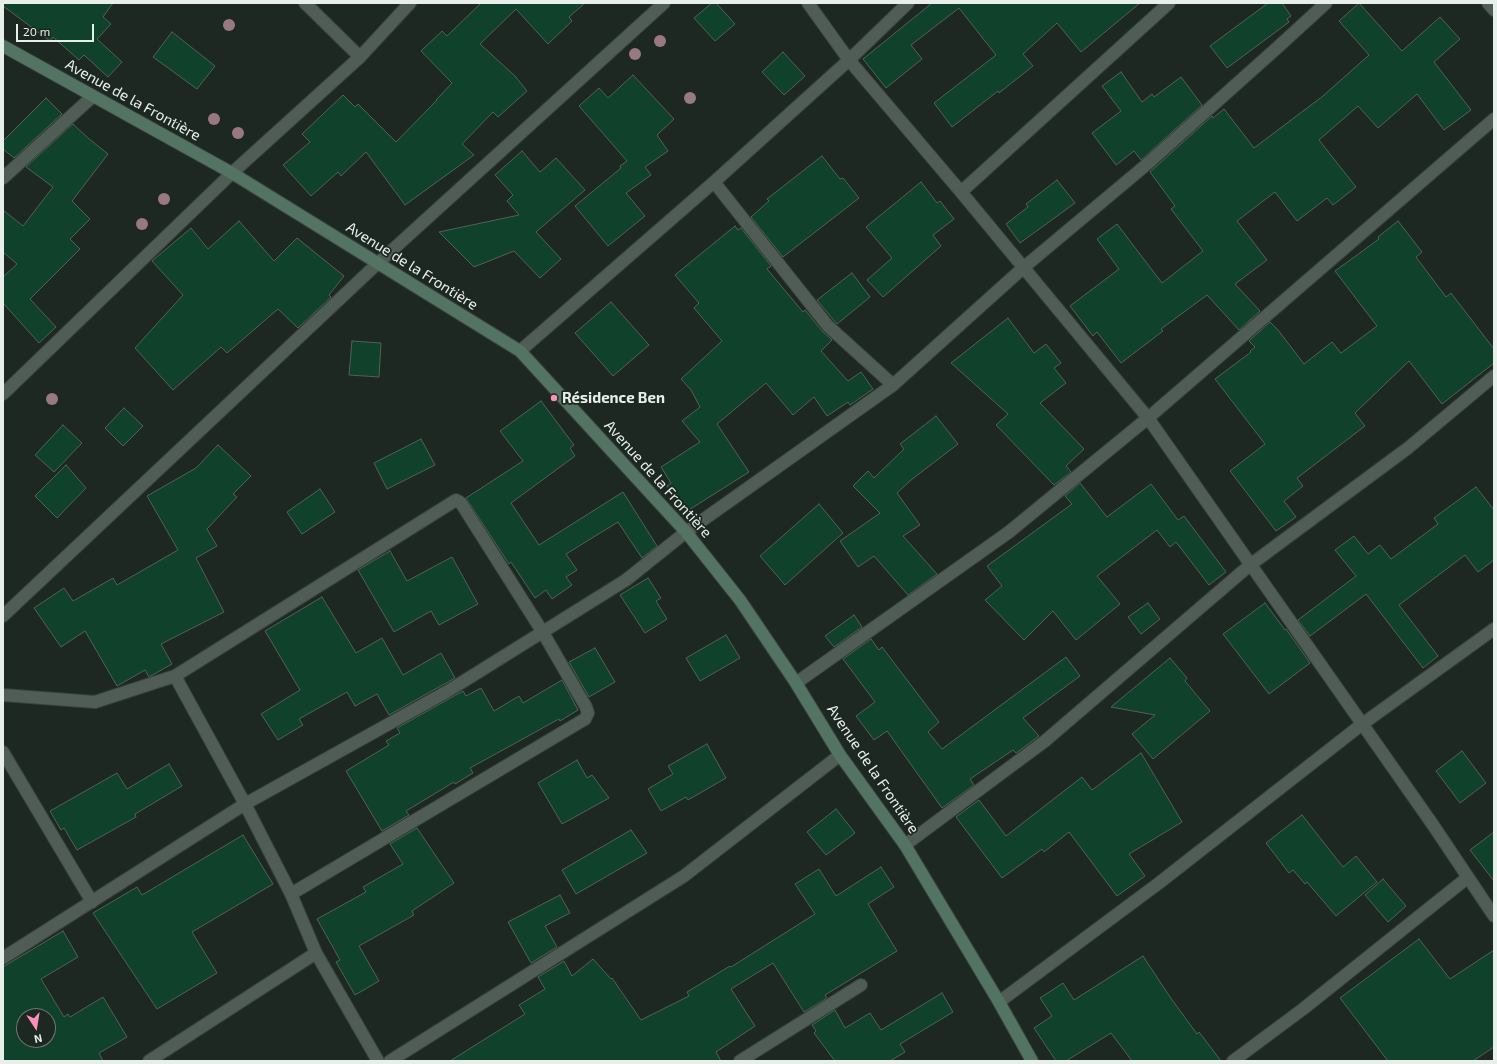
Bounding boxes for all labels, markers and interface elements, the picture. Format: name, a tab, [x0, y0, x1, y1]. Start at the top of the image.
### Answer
scale bar	[18, 16, 96, 42]
text: 20 m	[23, 24, 50, 38]
street label: Avenue de la Frontière	[62, 55, 204, 145]
street label: Avenue de la Frontière	[343, 218, 481, 314]
place label: Résidence Ben	[562, 389, 665, 407]
marker: Résidence Ben	[549, 393, 559, 403]
street label: Avenue de la Frontière	[600, 417, 716, 541]
street label: Avenue de la Frontière	[823, 701, 923, 837]
north arrow	[16, 1008, 56, 1048]
text: N	[33, 1032, 44, 1046]

